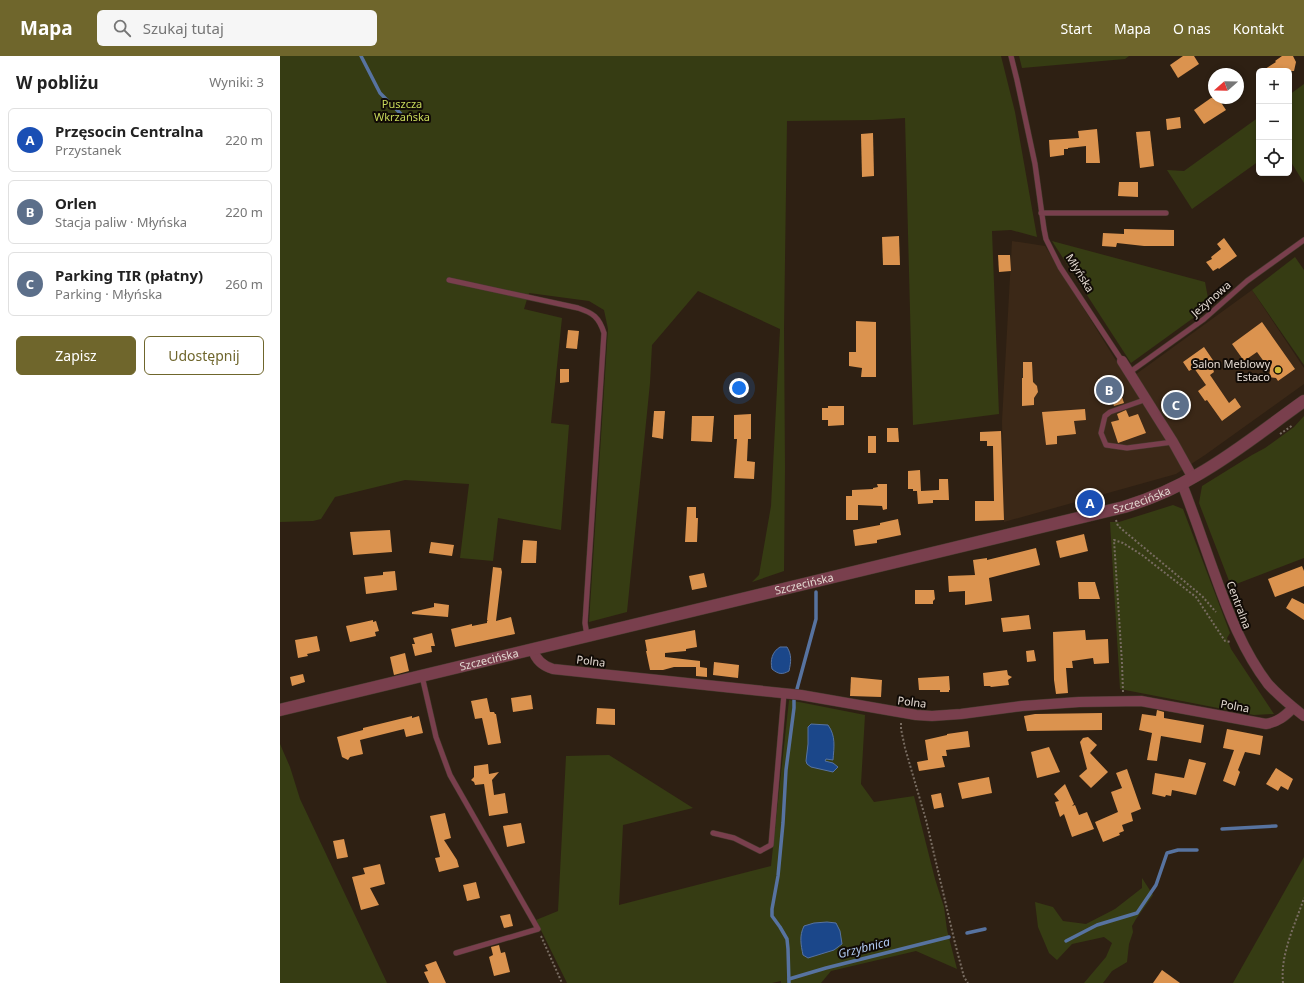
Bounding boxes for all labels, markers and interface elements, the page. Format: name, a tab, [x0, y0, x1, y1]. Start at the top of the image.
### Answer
search box	[97, 10, 377, 46]
text: Mapa	[20, 15, 73, 41]
icon: search	[111, 17, 133, 39]
text: Szukaj tutaj	[143, 18, 224, 38]
text: Start	[1061, 19, 1092, 38]
text: Mapa	[1114, 19, 1151, 38]
text: O nas	[1173, 19, 1211, 38]
text: Kontakt	[1233, 19, 1284, 38]
north arrow	[1208, 68, 1244, 104]
map controls	[1256, 68, 1292, 176]
button: +	[1256, 68, 1292, 104]
text: W pobliżu	[16, 71, 99, 94]
text: Wyniki: 3	[209, 73, 264, 91]
park label: Puszcza Wkrzańska	[374, 96, 430, 124]
button: −	[1256, 104, 1292, 140]
text: Przęsocin Centralna	[55, 121, 204, 141]
text: A	[26, 131, 35, 149]
text: 220 m	[225, 131, 263, 149]
button: locate	[1256, 140, 1292, 176]
text: Przystanek	[55, 141, 122, 159]
text: Orlen	[55, 193, 97, 213]
text: B	[26, 203, 34, 221]
text: 220 m	[225, 203, 263, 221]
text: Stacja paliw · Młyńska	[55, 213, 187, 231]
street label: Młyńska	[1063, 251, 1098, 295]
text: Parking TIR (płatny)	[55, 265, 203, 285]
text: C	[26, 275, 34, 293]
text: 260 m	[225, 275, 263, 293]
street label: Jeżynowa	[1187, 277, 1234, 321]
text: Parking · Młyńska	[55, 285, 162, 303]
button: Zapisz	[16, 336, 136, 375]
button: Udostępnij	[144, 336, 264, 375]
place label: Salon Meblowy Estaco	[1192, 356, 1270, 384]
marker: Salon Meblowy Estaco	[1273, 365, 1283, 375]
pin: B	[1096, 375, 1122, 405]
your location	[729, 378, 749, 398]
pin: C	[1163, 390, 1189, 420]
street label: Szczecińska	[1111, 482, 1173, 516]
pin: A	[1077, 488, 1103, 518]
street label: Szczecińska	[773, 569, 835, 598]
street label: Centralna	[1223, 579, 1255, 631]
street label: Szczecińska	[458, 645, 520, 674]
street label: Polna	[576, 651, 606, 670]
street label: Polna	[897, 692, 927, 711]
street label: Polna	[1219, 696, 1251, 715]
water label: Grzybnica	[836, 933, 892, 962]

